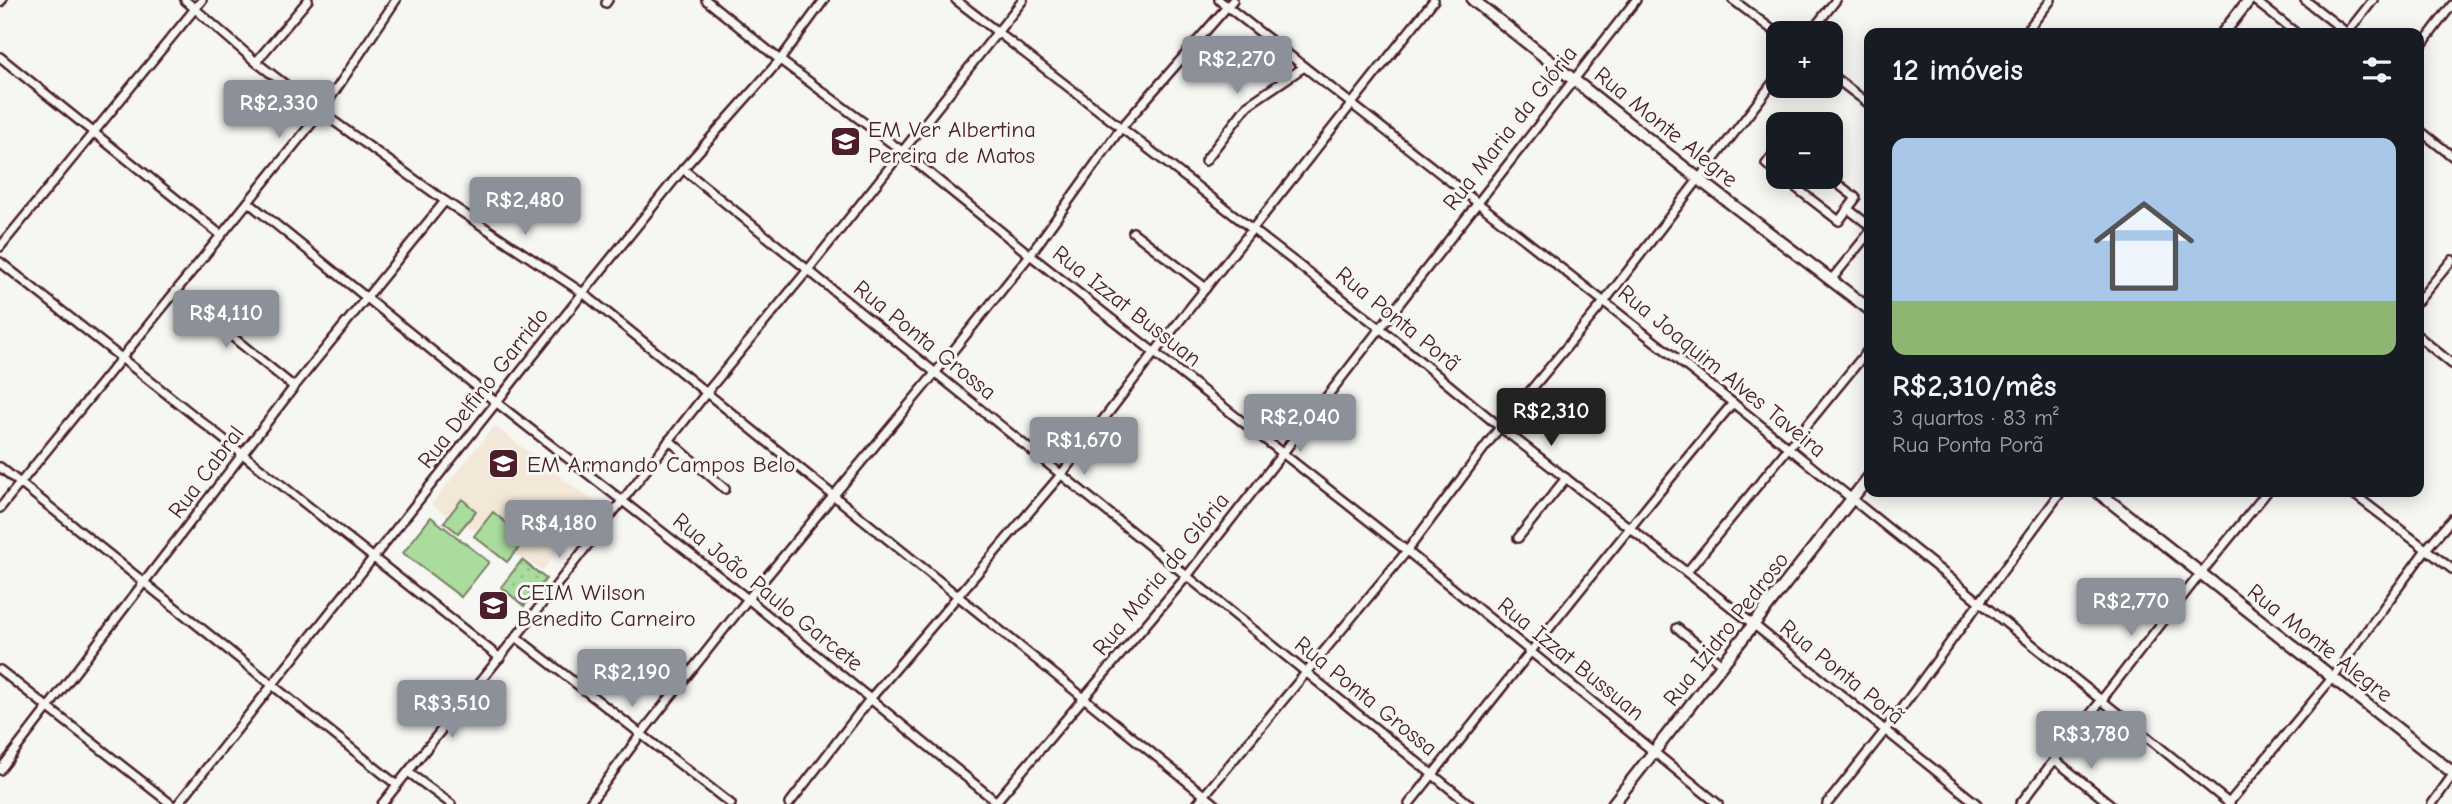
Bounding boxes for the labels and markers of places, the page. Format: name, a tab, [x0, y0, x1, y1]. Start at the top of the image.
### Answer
pin: R$2,270	[1172, 36, 1302, 96]
pin: R$2,330	[214, 80, 344, 140]
place label: EM Ver Albertina Pereira de Matos	[868, 116, 1036, 169]
school or university icon: EM Ver Albertina Pereira de Matos	[828, 125, 862, 159]
pin: R$2,480	[460, 177, 590, 237]
pin: R$4,110	[161, 290, 291, 350]
pin: R$2,310	[1486, 388, 1616, 448]
pin: R$2,040	[1235, 394, 1365, 454]
pin: R$1,670	[1019, 418, 1149, 477]
school or university icon: EM Armando Campos Belo	[487, 447, 521, 481]
place label: EM Armando Campos Belo	[527, 451, 795, 478]
pin: R$4,180	[494, 500, 624, 560]
pin: R$2,770	[2066, 578, 2196, 638]
place label: CEIM Wilson Benedito Carneiro	[517, 579, 696, 632]
school or university icon: CEIM Wilson Benedito Carneiro	[477, 588, 511, 622]
pin: R$2,190	[567, 650, 697, 709]
pin: R$3,510	[387, 680, 517, 740]
pin: R$3,780	[2026, 712, 2156, 771]

